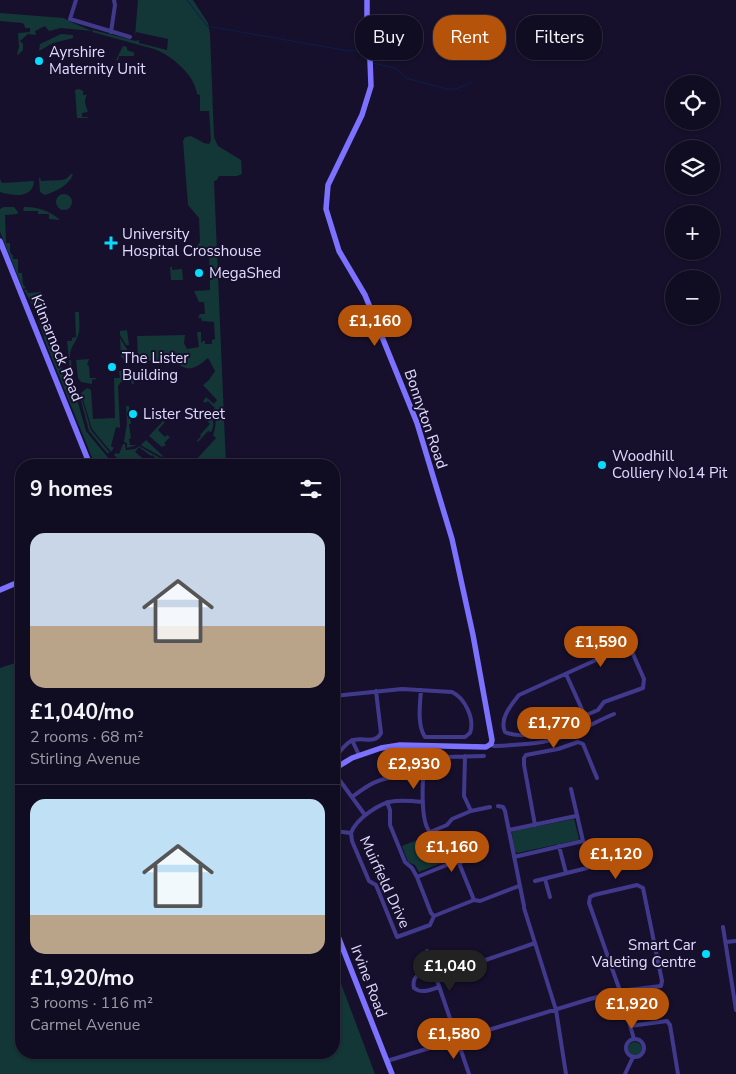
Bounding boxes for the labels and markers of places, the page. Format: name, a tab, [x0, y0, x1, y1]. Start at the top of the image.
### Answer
place label: Ayrshire Maternity Unit	[49, 42, 146, 79]
marker: Ayrshire Maternity Unit	[33, 55, 45, 67]
place label: University Hospital Crosshouse	[122, 224, 261, 261]
marker: University Hospital Crosshouse	[104, 236, 118, 250]
place label: MegaShed	[209, 263, 281, 283]
marker: MegaShed	[193, 267, 205, 279]
pin: £1,160	[334, 304, 416, 347]
place label: The Lister Building	[122, 348, 189, 385]
marker: The Lister Building	[106, 361, 118, 373]
place label: Lister Street	[143, 404, 226, 424]
marker: Lister Street	[127, 408, 139, 420]
place label: Woodhill Colliery No14 Pit	[612, 446, 728, 483]
marker: Woodhill Colliery No14 Pit	[596, 459, 608, 471]
pin: £1,590	[560, 626, 642, 668]
pin: £1,770	[513, 706, 595, 749]
pin: £2,930	[373, 748, 455, 790]
pin: £1,160	[411, 830, 493, 873]
pin: £1,120	[575, 838, 657, 880]
place label: Smart Car Valeting Centre	[591, 935, 697, 972]
marker: Smart Car Valeting Centre	[700, 948, 712, 960]
pin: £1,040	[409, 950, 491, 992]
pin: £1,920	[591, 988, 673, 1030]
pin: £1,580	[413, 1018, 495, 1060]

